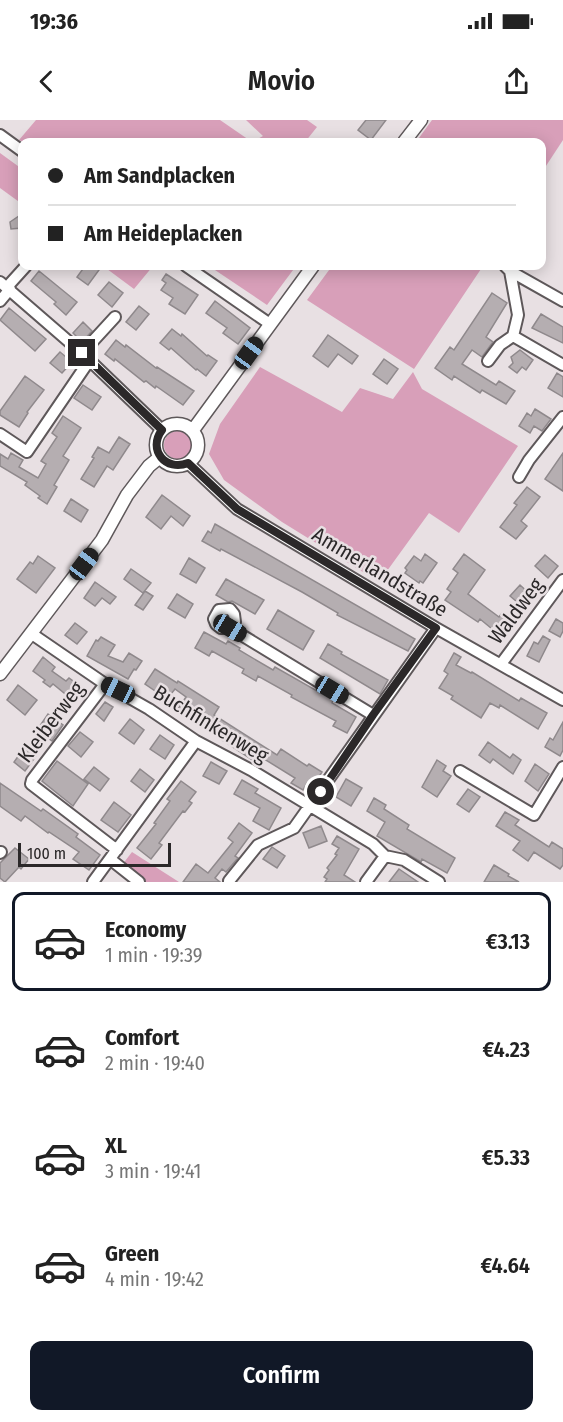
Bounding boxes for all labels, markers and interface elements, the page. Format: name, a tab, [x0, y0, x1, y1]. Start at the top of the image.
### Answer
text: 19:36	[30, 8, 78, 35]
icon: back	[30, 65, 63, 98]
text: Movio	[248, 65, 315, 97]
icon: share	[500, 65, 533, 98]
text: Am Sandplacken	[84, 162, 235, 189]
text: Am Heideplacken	[84, 220, 243, 247]
car	[231, 333, 267, 373]
route end	[68, 339, 95, 366]
street label: Ammerlandstraße	[308, 521, 452, 623]
car	[66, 544, 102, 584]
street label: Waldweg	[483, 573, 549, 649]
car	[210, 611, 250, 645]
car	[312, 673, 352, 707]
car	[98, 674, 138, 706]
street label: Kleiberweg	[12, 676, 90, 768]
street label: Buchfinkenweg	[149, 679, 273, 769]
route start	[307, 778, 334, 805]
scale bar	[18, 840, 171, 868]
text: 100 m	[27, 844, 66, 863]
icon: car	[33, 915, 87, 969]
text: Economy	[105, 916, 186, 943]
text: €3.13	[486, 928, 530, 955]
text: 1 min · 19:39	[105, 943, 203, 967]
icon: car	[33, 1023, 87, 1077]
text: Comfort	[105, 1024, 179, 1051]
text: €4.23	[483, 1036, 530, 1063]
text: 2 min · 19:40	[105, 1051, 205, 1075]
icon: car	[33, 1131, 87, 1185]
text: XL	[105, 1132, 127, 1159]
text: €5.33	[482, 1144, 530, 1171]
text: 3 min · 19:41	[105, 1159, 201, 1183]
icon: car	[33, 1239, 87, 1293]
text: Green	[105, 1240, 159, 1267]
text: €4.64	[481, 1252, 530, 1279]
text: 4 min · 19:42	[105, 1267, 204, 1291]
button: Confirm	[30, 1341, 533, 1410]

